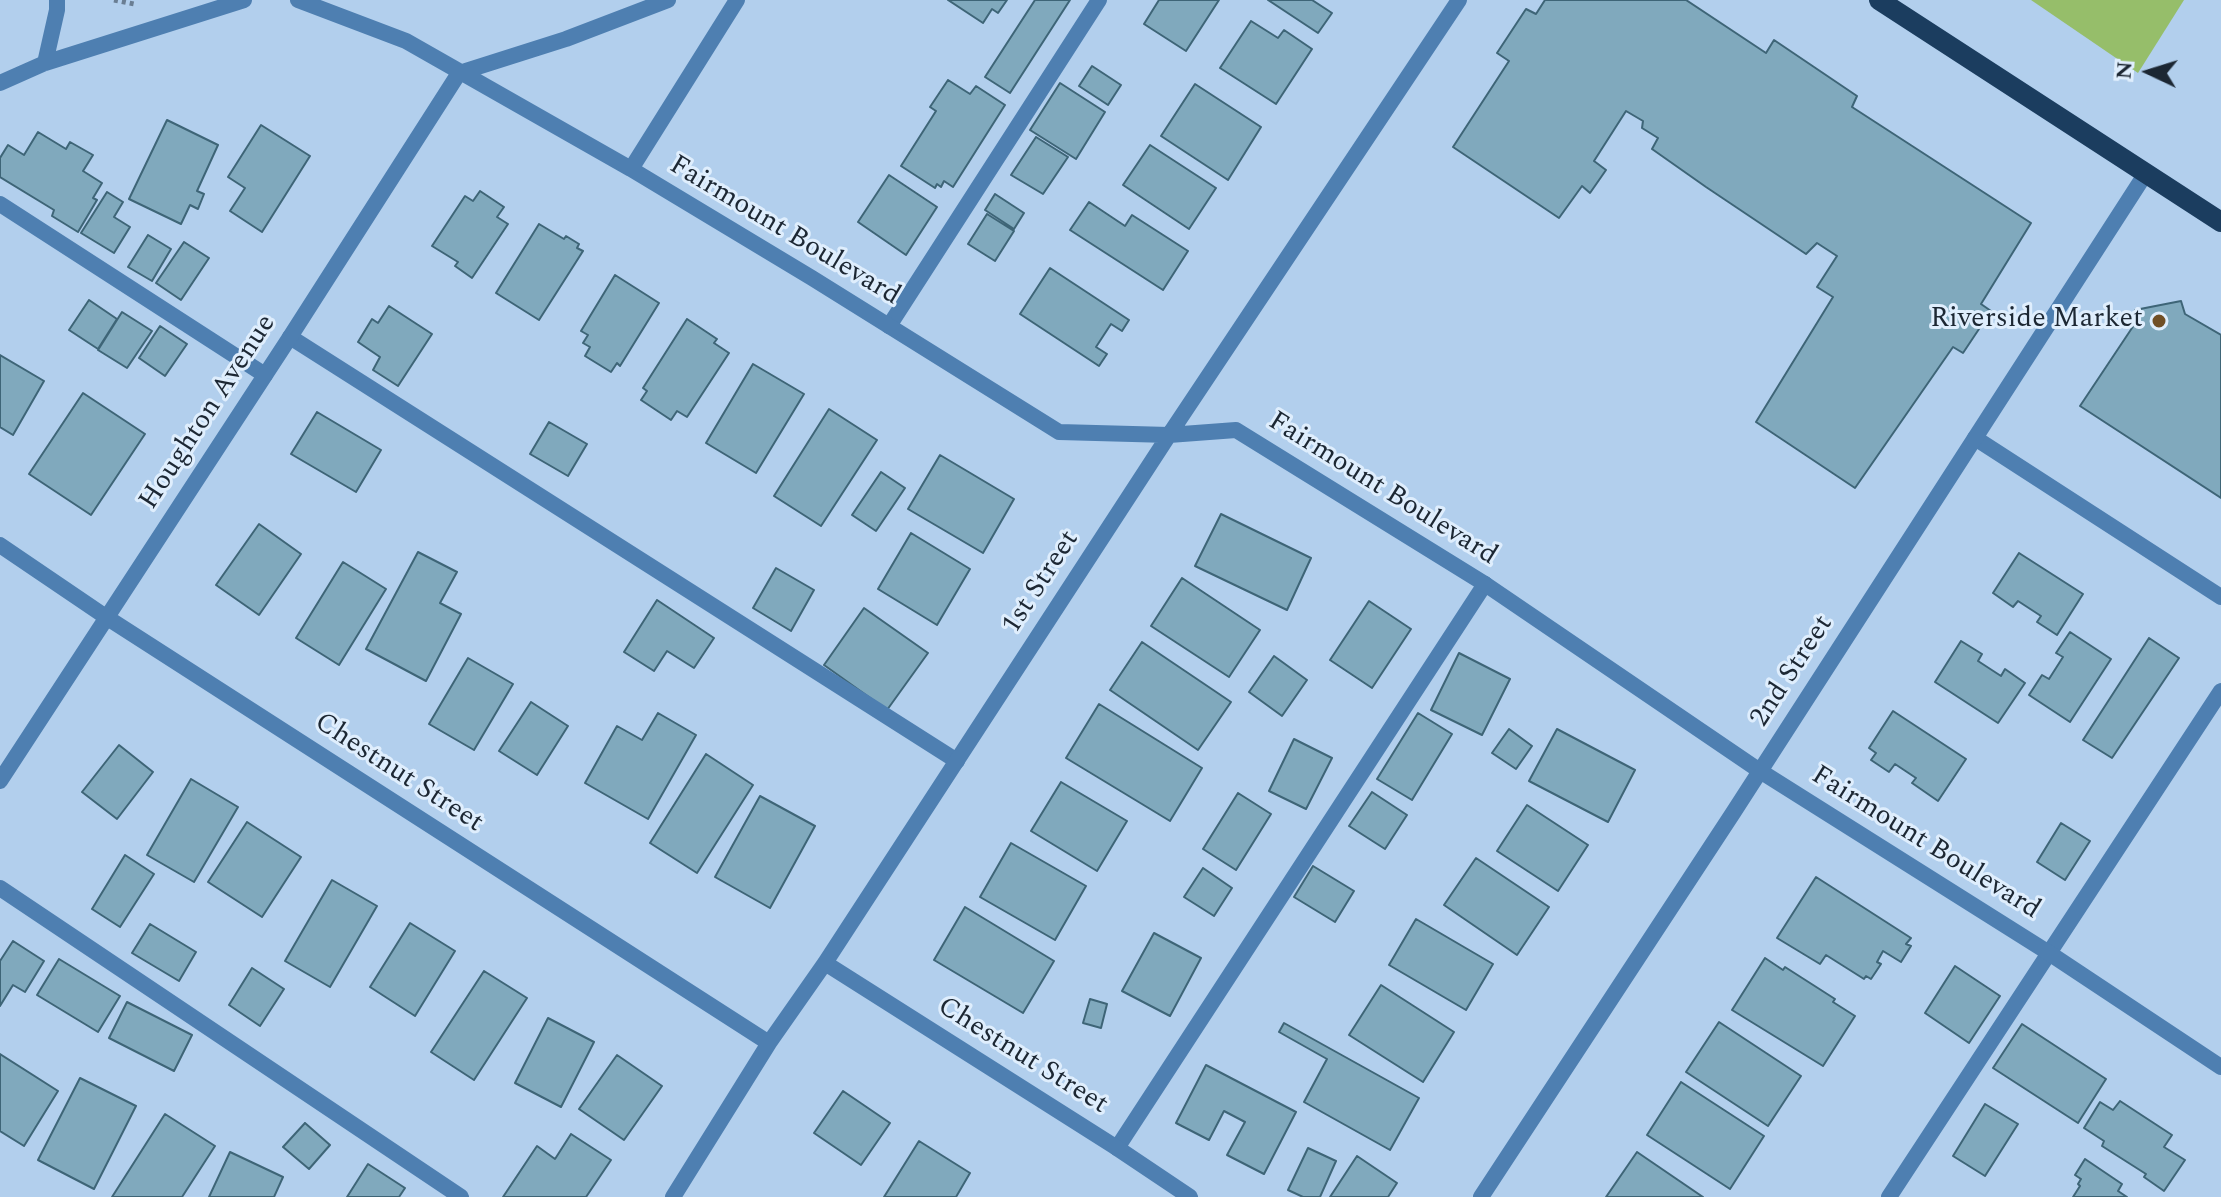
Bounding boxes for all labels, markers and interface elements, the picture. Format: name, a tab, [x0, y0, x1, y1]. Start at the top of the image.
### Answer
north arrow	[2109, 32, 2189, 112]
text: N	[2107, 60, 2142, 80]
street label: Fairmount Boulevard	[662, 150, 906, 314]
place label: Riverside Market	[1930, 304, 2143, 338]
street label: Houghton Avenue	[133, 309, 285, 517]
marker: Riverside Market	[2150, 312, 2168, 330]
street label: Fairmount Boulevard	[1261, 406, 1503, 574]
street label: 1st Street	[996, 525, 1088, 641]
street label: 2nd Street	[1744, 610, 1842, 734]
street label: Chestnut Street	[307, 707, 489, 841]
street label: Fairmount Boulevard	[1804, 760, 2046, 928]
street label: Chestnut Street	[931, 991, 1113, 1123]

